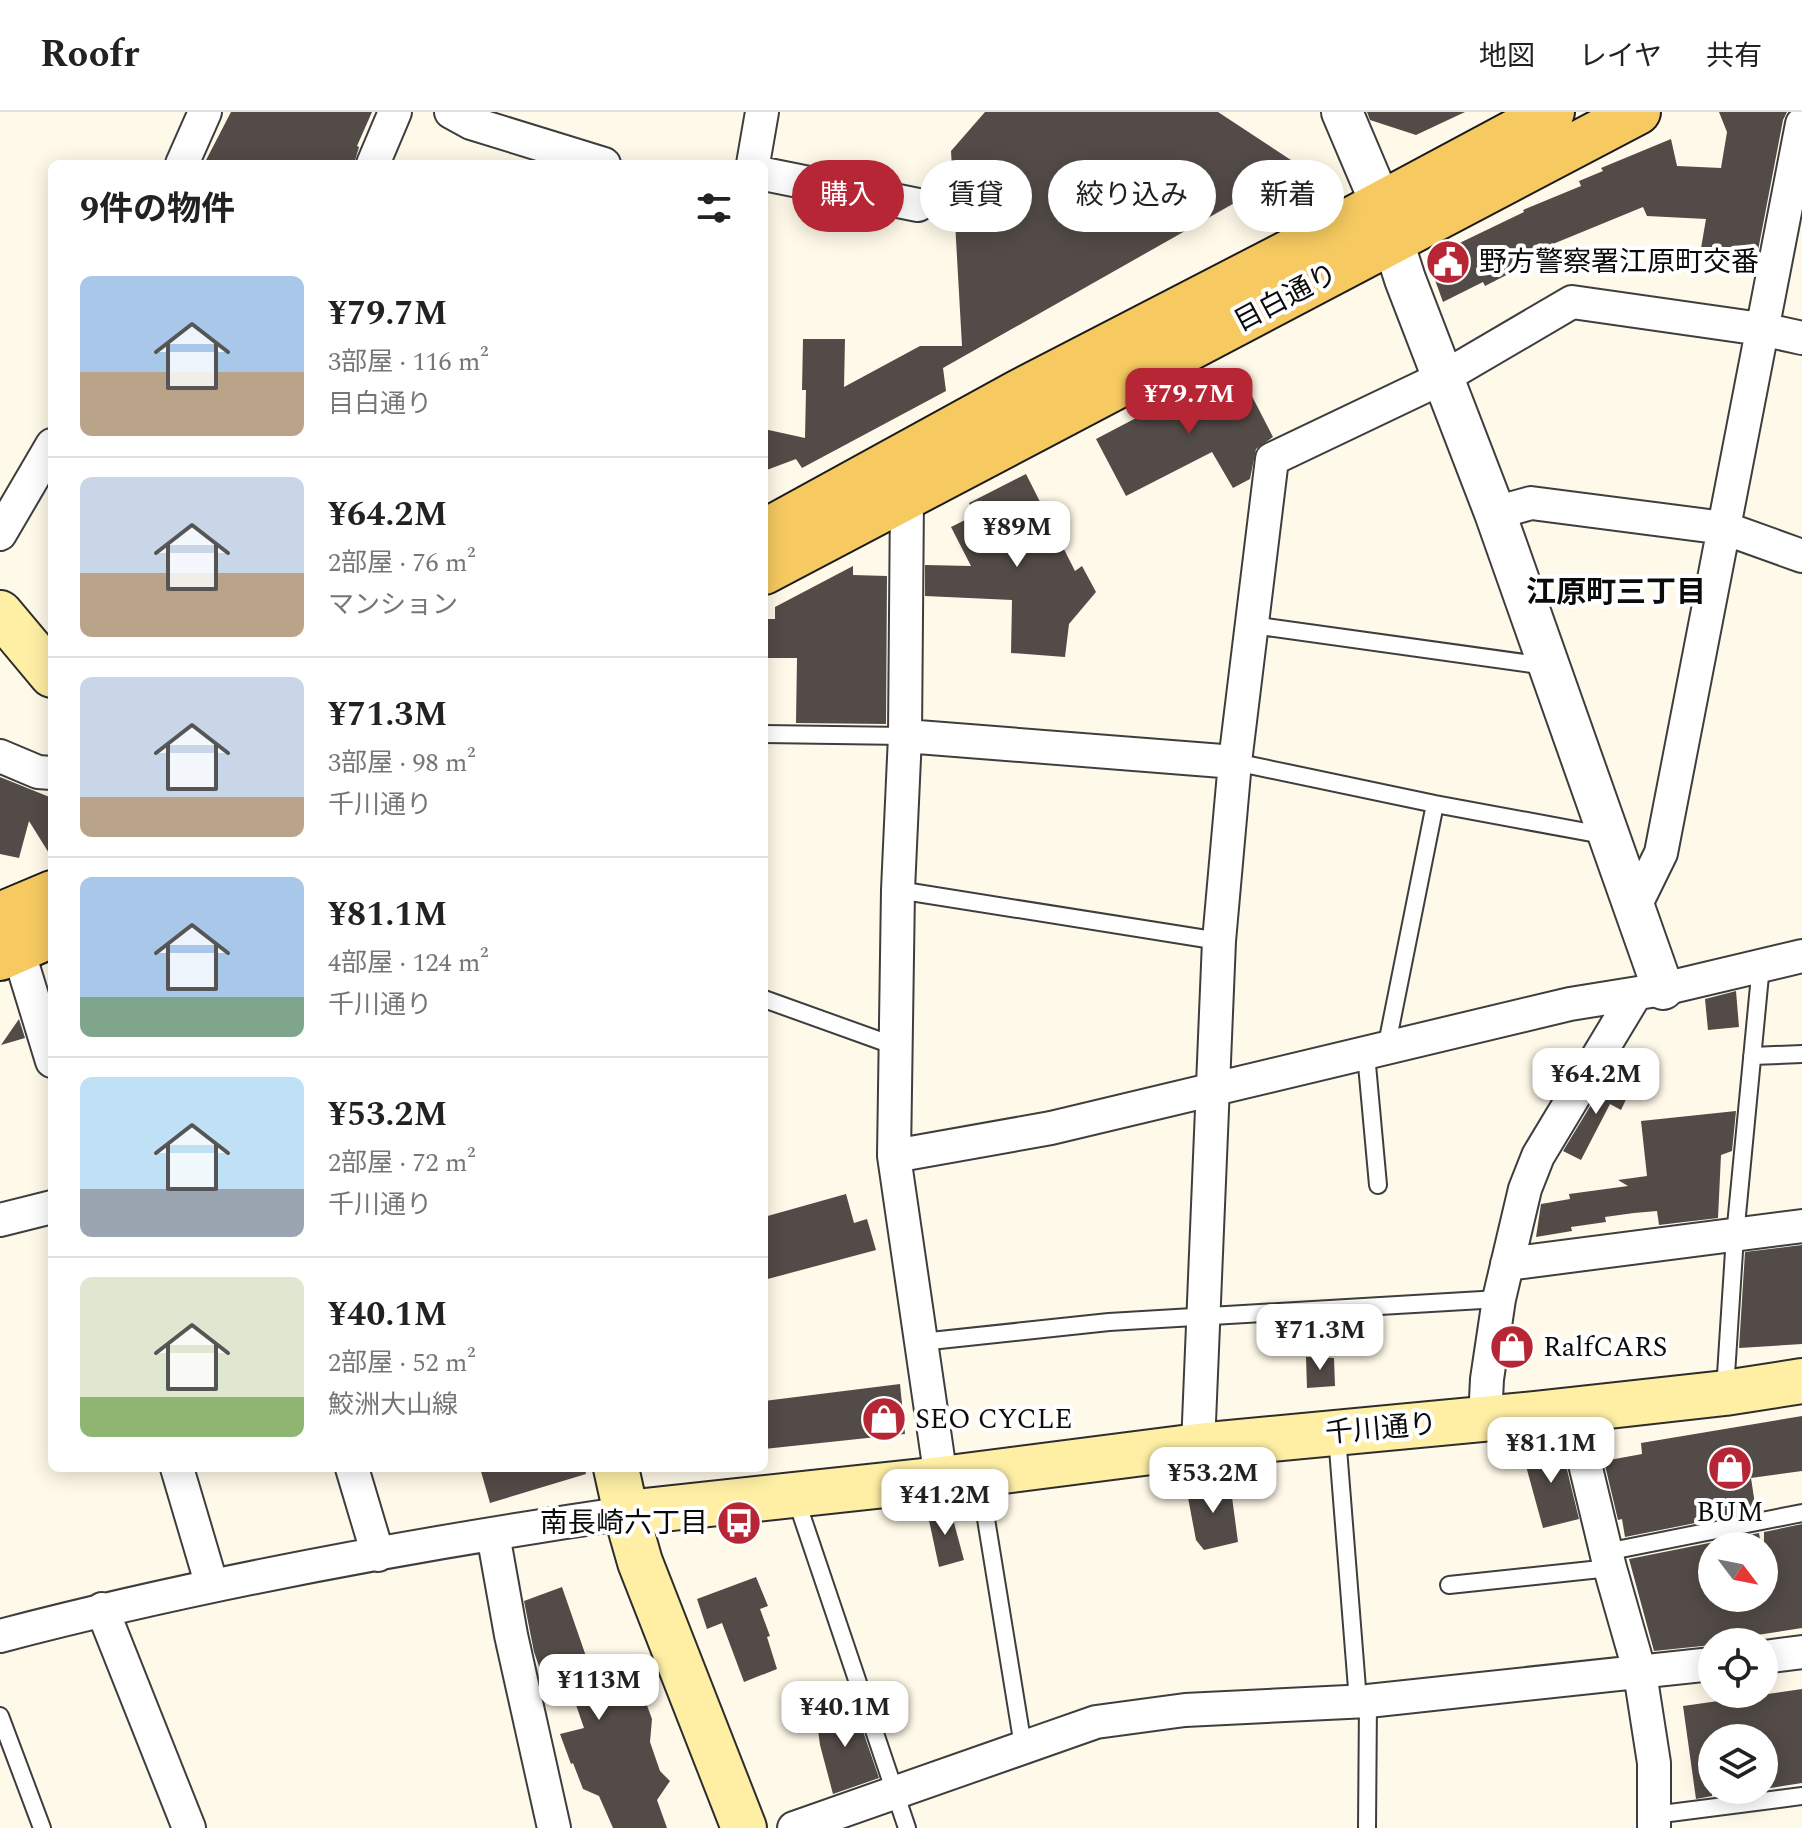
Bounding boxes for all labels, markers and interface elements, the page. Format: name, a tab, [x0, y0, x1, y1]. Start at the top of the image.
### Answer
text: Roofr	[40, 26, 140, 84]
text: 地図	[1479, 35, 1535, 78]
text: レイヤ	[1579, 35, 1662, 78]
text: 共有	[1706, 35, 1762, 78]
chip: 購入	[792, 160, 904, 232]
chip: 賃貸	[920, 160, 1032, 232]
chip: 絞り込み	[1048, 160, 1216, 232]
chip: 新着	[1232, 160, 1344, 232]
text: 9件の物件	[80, 184, 235, 236]
icon: filters	[692, 186, 736, 230]
public building icon: 野方警察署江原町交番	[1424, 238, 1472, 286]
place label: 野方警察署江原町交番	[1479, 241, 1759, 284]
street label: 目白通り	[1226, 253, 1346, 343]
text: ¥79.7M	[328, 288, 447, 340]
icon: home	[144, 308, 240, 404]
text: 3部屋 · 116 m²	[328, 342, 489, 382]
pin: ¥79.7M	[1124, 368, 1254, 436]
text: ¥79.7M	[1143, 374, 1235, 414]
text: 目白通り	[328, 384, 432, 424]
text: ¥64.2M	[328, 489, 447, 541]
pin: ¥89M	[970, 501, 1064, 569]
text: ¥89M	[982, 507, 1052, 547]
icon: home	[144, 509, 240, 605]
text: 2部屋 · 76 m²	[328, 543, 476, 583]
district label: 江原町三丁目	[1526, 570, 1706, 616]
text: マンション	[328, 585, 458, 625]
text: ¥71.3M	[328, 689, 447, 741]
icon: home	[144, 709, 240, 805]
text: 3部屋 · 98 m²	[328, 743, 476, 783]
text: 千川通り	[328, 785, 432, 825]
text: ¥81.1M	[328, 889, 447, 941]
icon: home	[144, 909, 240, 1005]
text: 4部屋 · 124 m²	[328, 943, 489, 983]
text: 千川通り	[328, 985, 432, 1025]
pin: ¥64.2M	[1531, 1048, 1661, 1116]
text: ¥64.2M	[1550, 1054, 1642, 1094]
text: ¥53.2M	[328, 1089, 447, 1141]
icon: home	[144, 1109, 240, 1205]
text: 2部屋 · 72 m²	[328, 1143, 476, 1183]
text: 千川通り	[328, 1185, 432, 1225]
text: ¥40.1M	[328, 1289, 447, 1341]
pin: ¥71.3M	[1255, 1304, 1385, 1372]
icon: home	[144, 1309, 240, 1405]
text: ¥71.3M	[1274, 1310, 1366, 1350]
shop icon: RalfCARS	[1488, 1323, 1536, 1371]
place label: RalfCARS	[1543, 1326, 1667, 1369]
text: 2部屋 · 52 m²	[328, 1343, 476, 1383]
text: 鮫洲大山線	[328, 1385, 458, 1425]
shop icon: SEO CYCLE	[860, 1395, 908, 1443]
place label: SEO CYCLE	[915, 1398, 1072, 1441]
street label: 千川通り	[1323, 1403, 1439, 1455]
pin: ¥81.1M	[1486, 1417, 1616, 1485]
text: ¥81.1M	[1505, 1423, 1597, 1463]
shop icon: BUM	[1706, 1444, 1754, 1492]
pin: ¥53.2M	[1148, 1447, 1278, 1515]
text: ¥53.2M	[1167, 1453, 1259, 1493]
pin: ¥41.2M	[880, 1469, 1010, 1537]
text: ¥41.2M	[899, 1475, 991, 1515]
place label: BUM	[1696, 1491, 1764, 1534]
bus stop icon: 南長崎六丁目	[715, 1499, 763, 1547]
place label: 南長崎六丁目	[540, 1502, 708, 1545]
north arrow	[1698, 1532, 1778, 1612]
map controls	[1698, 1532, 1778, 1804]
button: locate	[1698, 1628, 1778, 1708]
pin: ¥113M	[543, 1654, 655, 1722]
text: ¥113M	[557, 1660, 641, 1700]
pin: ¥40.1M	[780, 1681, 910, 1749]
text: ¥40.1M	[799, 1687, 891, 1727]
button: layers	[1698, 1724, 1778, 1804]

